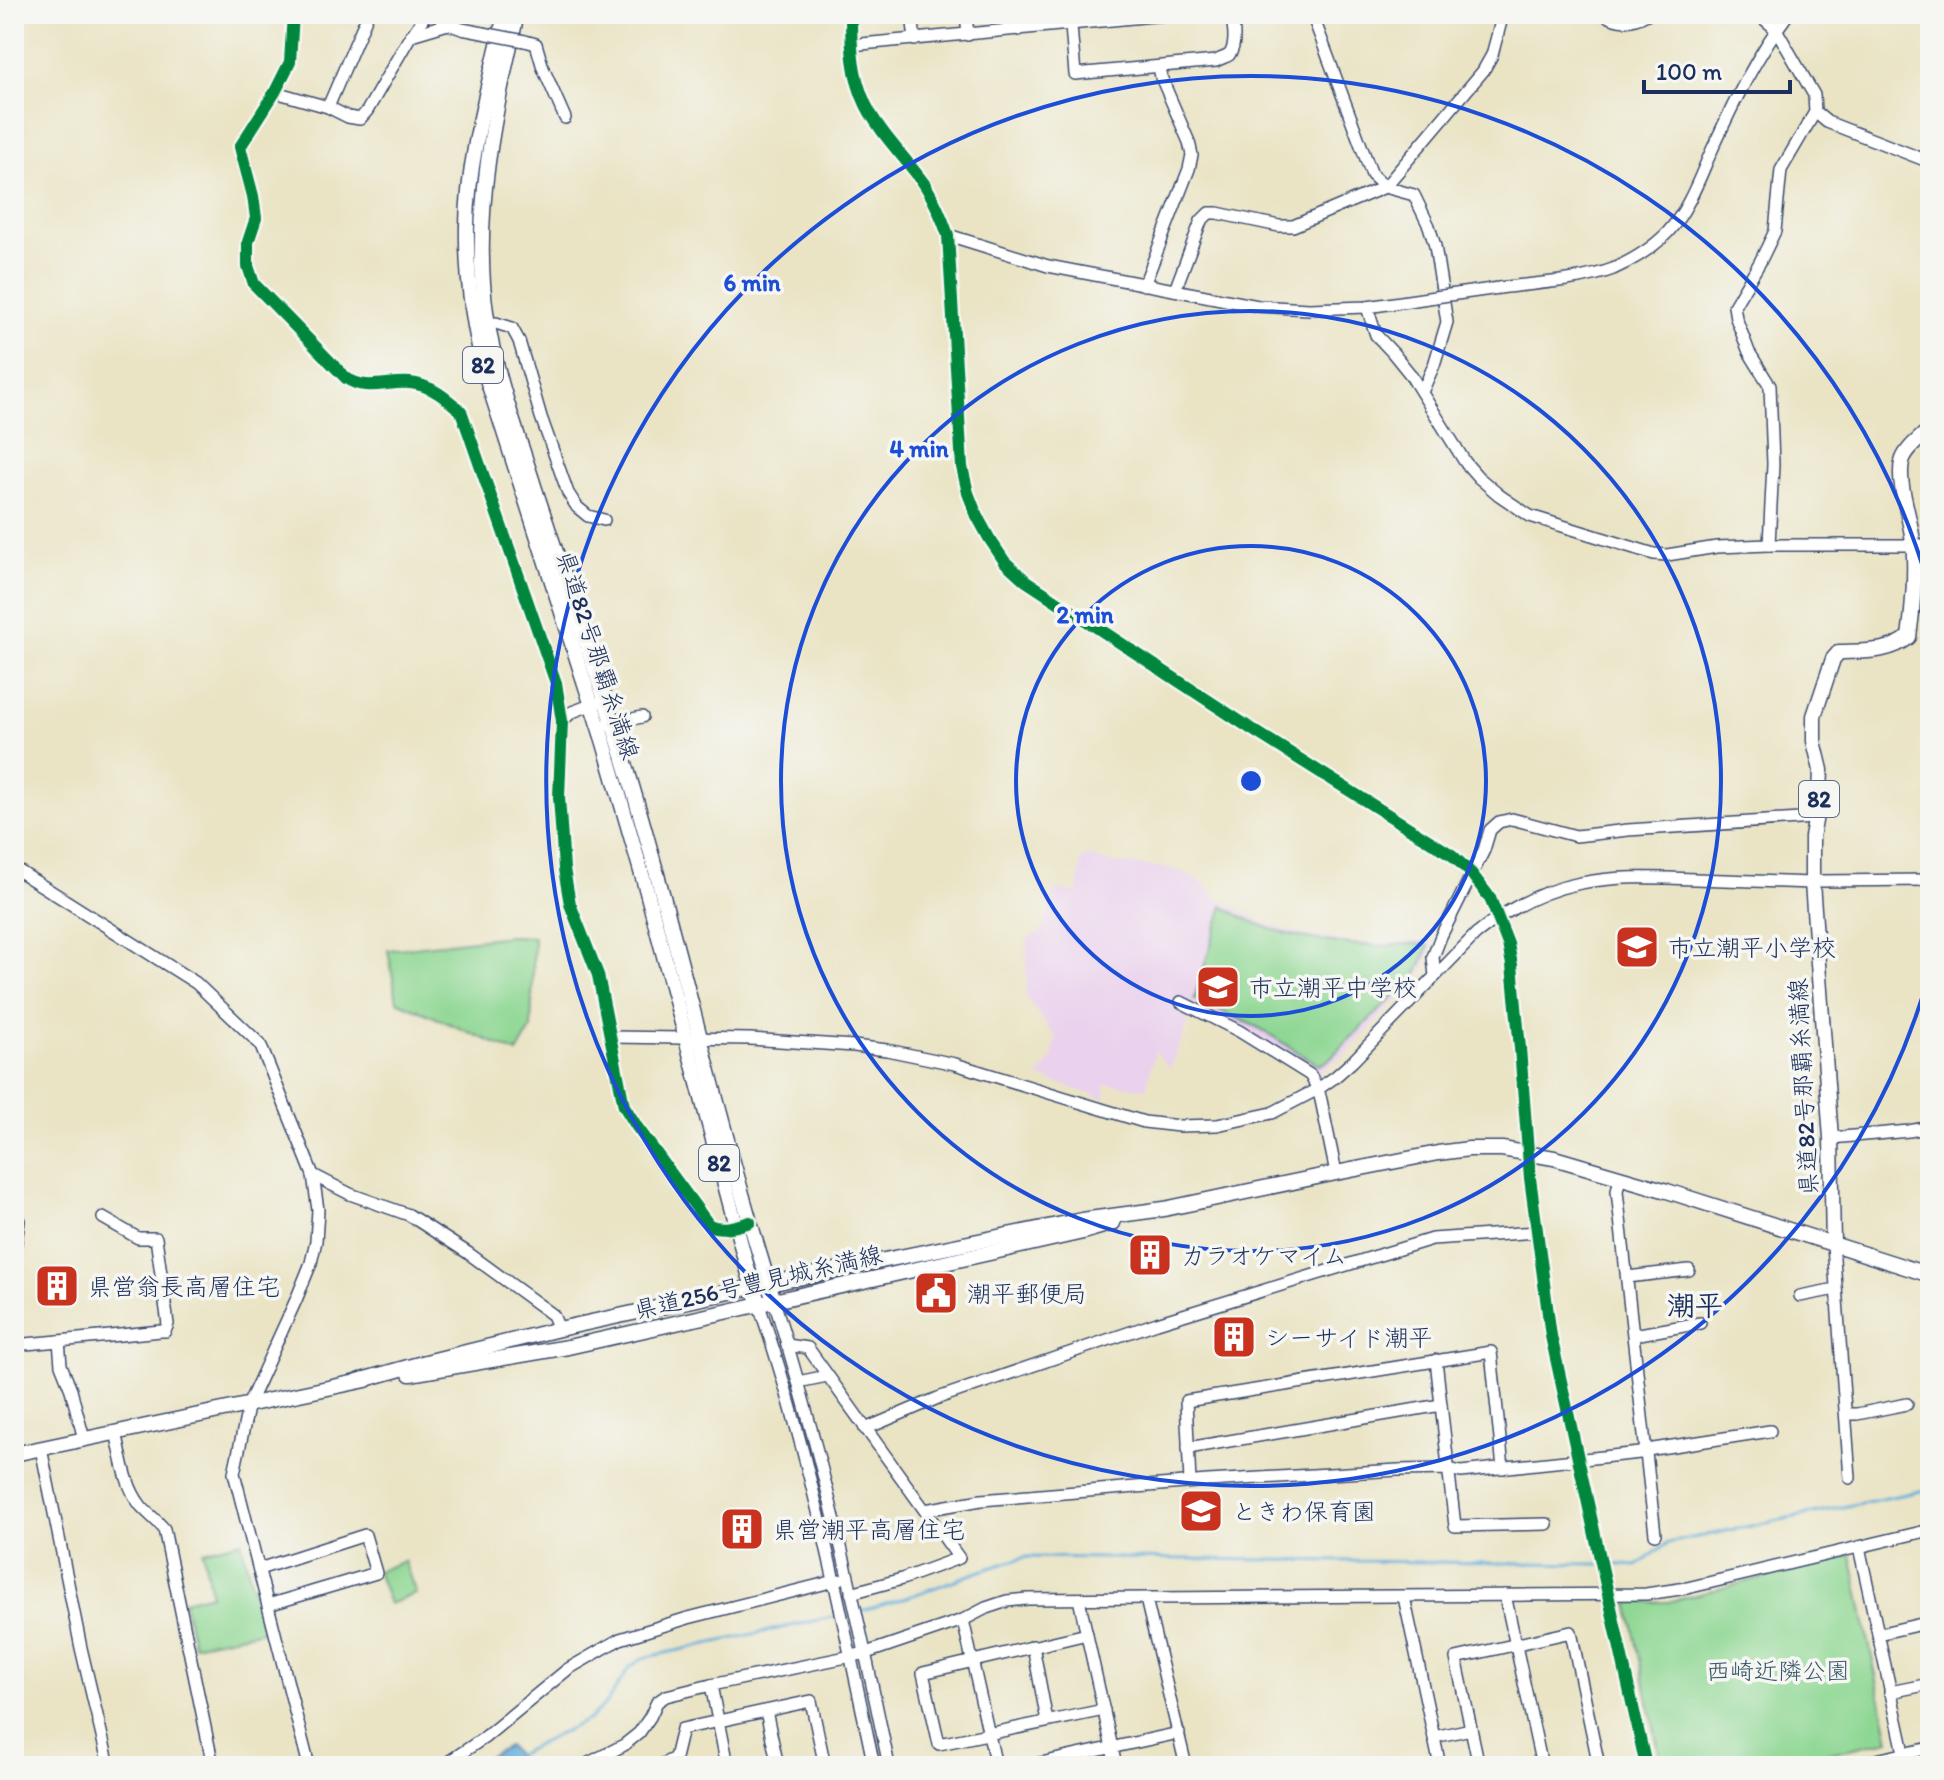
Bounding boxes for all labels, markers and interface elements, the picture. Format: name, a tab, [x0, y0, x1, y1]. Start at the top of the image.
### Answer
scale bar	[1644, 44, 1790, 94]
text: 100 m	[1656, 57, 1722, 86]
text: 6 min	[723, 268, 781, 297]
road number: 82	[463, 347, 503, 383]
text: 4 min	[890, 434, 949, 463]
street label: 県道82号那覇糸満線	[551, 547, 645, 763]
text: 2 min	[1056, 600, 1114, 629]
centre of rings	[1237, 767, 1265, 795]
road number: 82	[1799, 781, 1839, 817]
school or university icon: 市立潮平小学校	[1613, 923, 1661, 971]
place label: 市立潮平小学校	[1668, 933, 1836, 962]
school or university icon: 市立潮平中学校	[1194, 963, 1242, 1011]
place label: 市立潮平中学校	[1249, 973, 1417, 1002]
street label: 県道82号那覇糸満線	[1783, 977, 1823, 1197]
road number: 82	[699, 1145, 739, 1181]
building icon: カラオケマイム	[1126, 1231, 1174, 1279]
street label: 県道256号豊見城糸満線	[631, 1239, 885, 1325]
place label: カラオケマイム	[1181, 1241, 1347, 1270]
building icon: 県営翁長高層住宅	[33, 1262, 81, 1310]
public building icon: 潮平郵便局	[912, 1269, 960, 1317]
place label: 県営翁長高層住宅	[88, 1272, 280, 1301]
place label: 潮平郵便局	[967, 1279, 1087, 1308]
district label: 潮平	[1667, 1288, 1723, 1322]
building icon: シーサイド潮平	[1210, 1313, 1258, 1361]
place label: シーサイド潮平	[1265, 1323, 1433, 1352]
school or university icon: ときわ保育園	[1177, 1487, 1225, 1535]
place label: ときわ保育園	[1232, 1497, 1376, 1526]
building icon: 県営潮平高層住宅	[718, 1505, 766, 1553]
place label: 県営潮平高層住宅	[773, 1515, 965, 1544]
park label: 西崎近隣公園	[1706, 1656, 1850, 1685]

